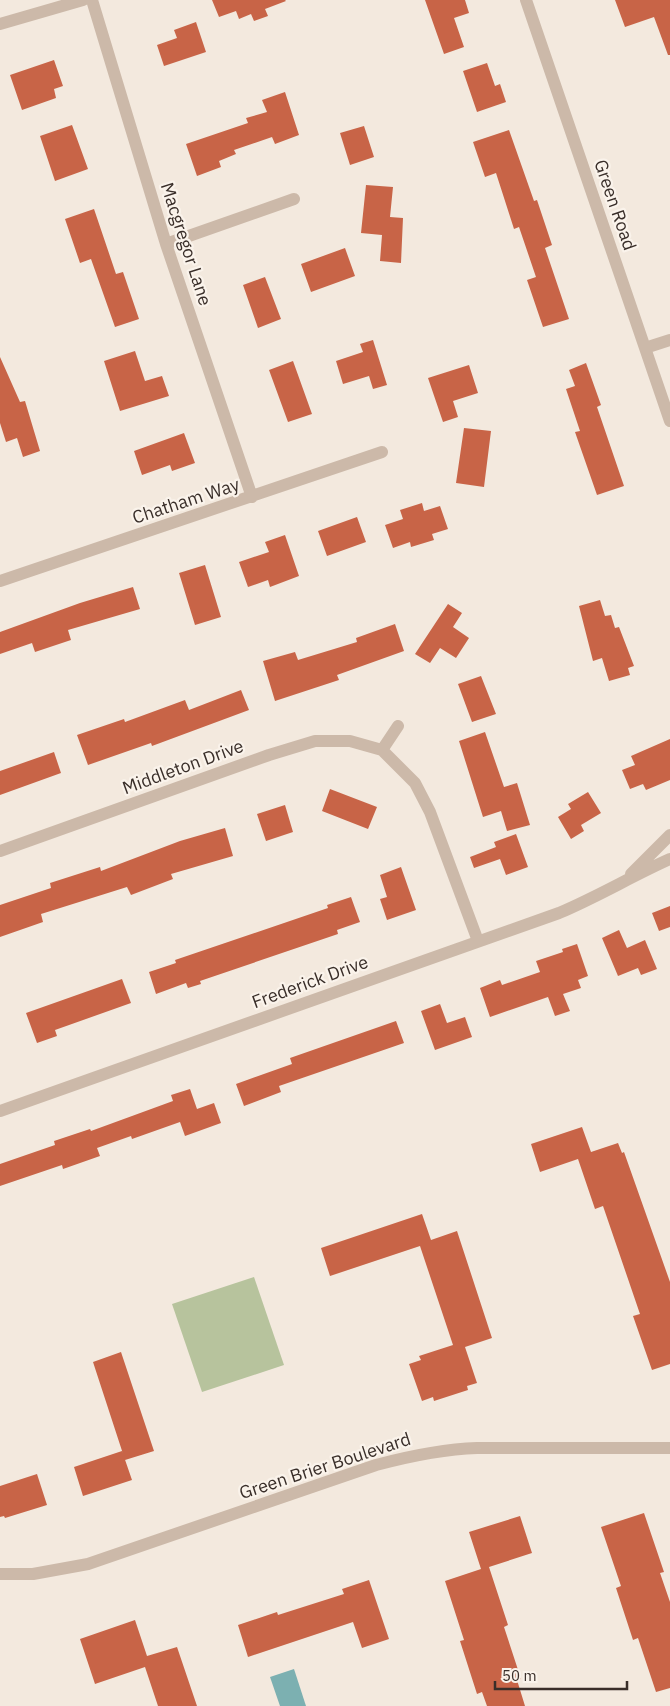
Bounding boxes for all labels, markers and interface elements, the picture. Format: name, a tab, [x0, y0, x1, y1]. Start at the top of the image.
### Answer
street label: Green Road	[589, 156, 642, 253]
street label: Macgregor Lane	[156, 179, 217, 308]
street label: Chatham Way	[129, 472, 242, 529]
street label: Middleton Drive	[119, 734, 247, 799]
street label: Frederick Drive	[249, 950, 371, 1013]
street label: Green Brier Boulevard	[236, 1427, 413, 1504]
scale bar	[495, 1658, 628, 1690]
text: 50 m	[502, 1666, 537, 1685]

